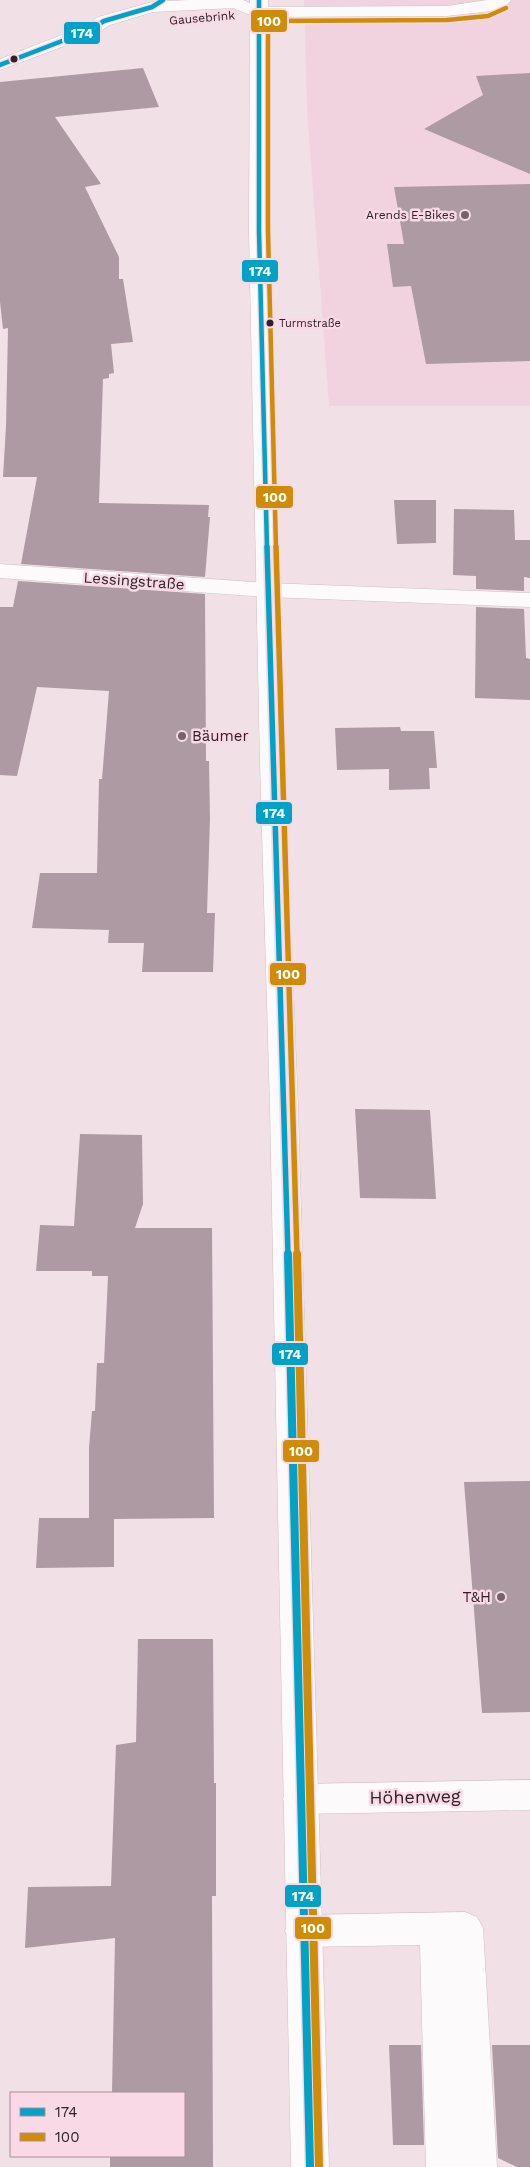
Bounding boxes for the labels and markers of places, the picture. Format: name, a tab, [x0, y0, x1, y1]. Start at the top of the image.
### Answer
unlabelled marker	[9, 54, 19, 64]
place label: Arends E-Bikes	[366, 208, 455, 222]
marker: Arends E-Bikes	[459, 209, 471, 221]
place label: Turmstraße	[279, 317, 341, 330]
marker: Turmstraße	[265, 318, 275, 328]
place label: Bäumer	[192, 727, 249, 745]
marker: Bäumer	[176, 730, 188, 742]
place label: T&H	[462, 1588, 491, 1606]
marker: T&H	[495, 1591, 507, 1603]

